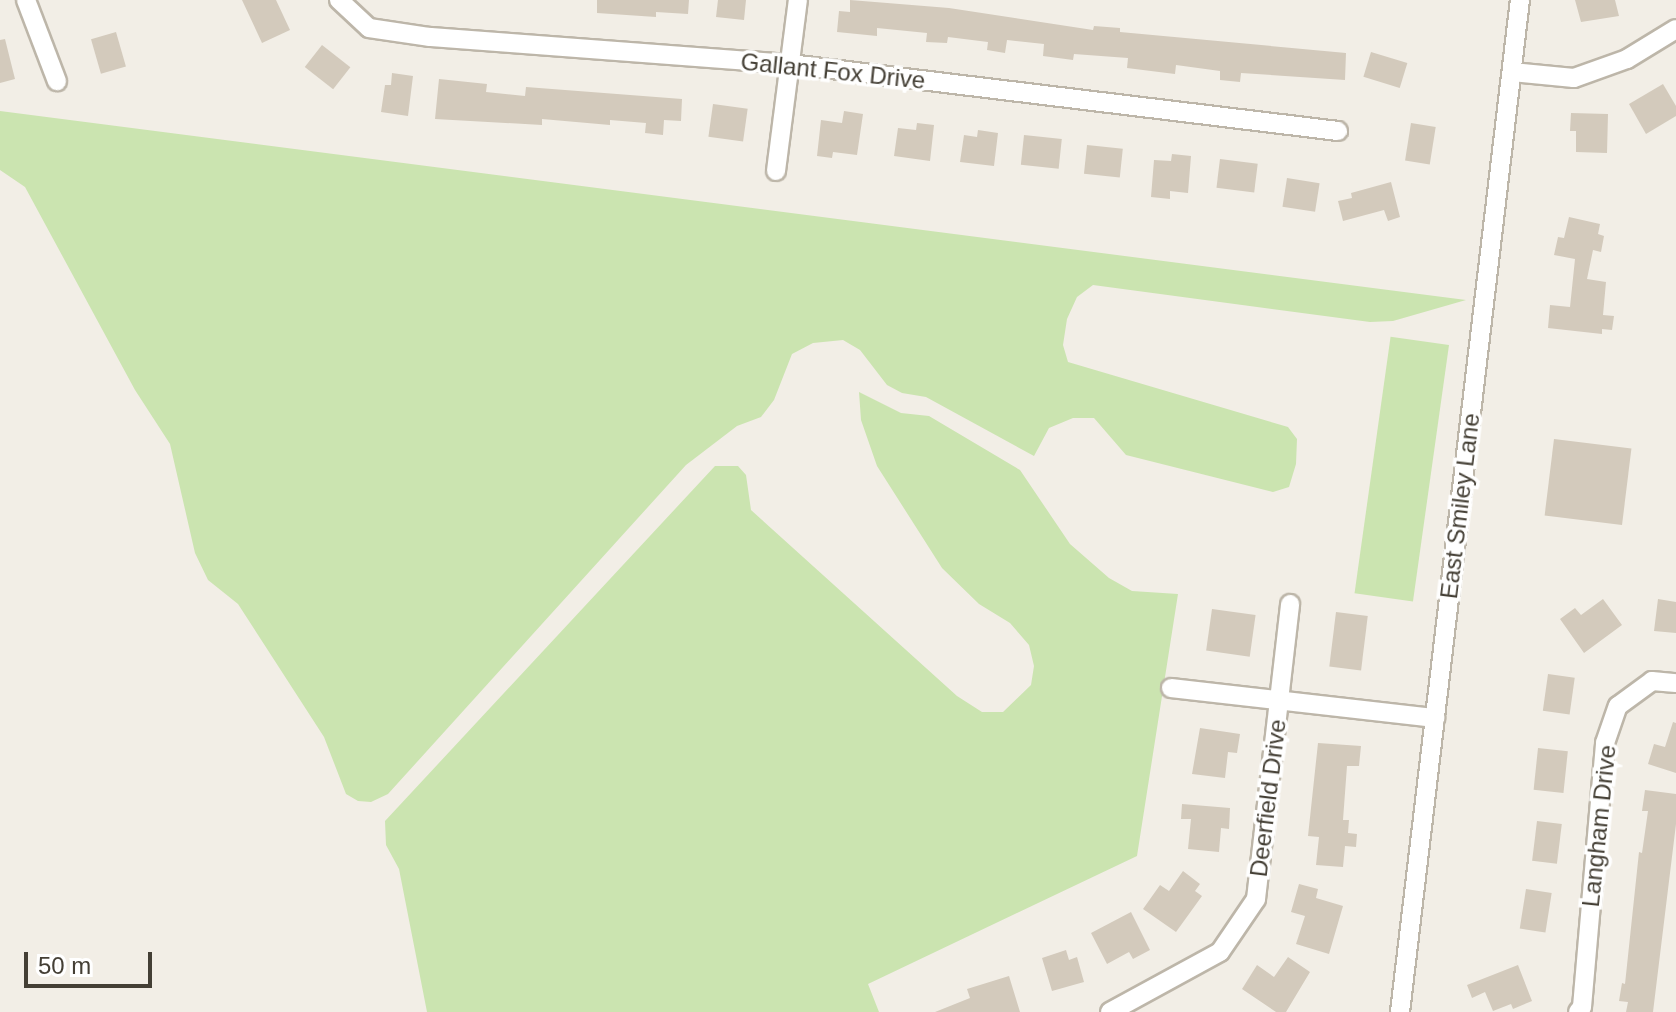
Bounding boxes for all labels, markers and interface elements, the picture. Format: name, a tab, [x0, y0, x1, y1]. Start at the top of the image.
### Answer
street label: Gallant Fox Drive	[739, 47, 927, 95]
street label: East Smiley Lane	[1434, 412, 1486, 600]
street label: Deerfield Drive	[1244, 717, 1292, 879]
street label: Langham Drive	[1576, 744, 1622, 908]
scale bar	[28, 936, 156, 986]
text: 50 m	[38, 952, 91, 979]

